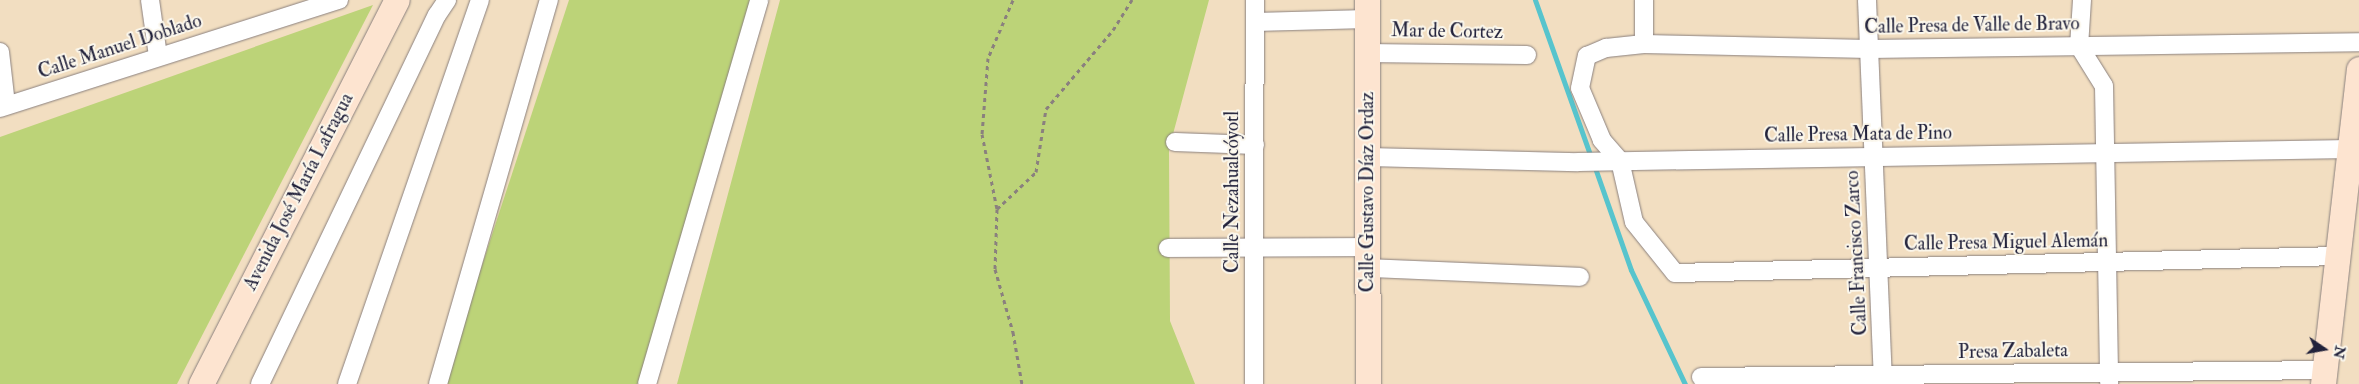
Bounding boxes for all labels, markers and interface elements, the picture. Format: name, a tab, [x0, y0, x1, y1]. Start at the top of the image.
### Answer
street label: Calle Manuel Doblado	[35, 10, 205, 84]
street label: Calle Presa de Valle de Bravo	[1864, 13, 2080, 39]
street label: Mar de Cortez	[1391, 20, 1503, 44]
street label: Avenida José María Lafragua	[239, 90, 359, 294]
street label: Calle Gustavo Díaz Ordaz	[1357, 92, 1379, 292]
street label: Calle Nezahualcóyotl	[1222, 111, 1244, 273]
street label: Calle Presa Mata de Pino	[1764, 122, 1952, 148]
street label: Calle Francisco Zarco	[1841, 170, 1873, 336]
street label: Calle Presa Miguel Alemán	[1904, 230, 2108, 256]
north arrow	[2299, 324, 2349, 374]
street label: Presa Zabaleta	[1958, 340, 2068, 364]
text: N	[2330, 344, 2349, 360]

